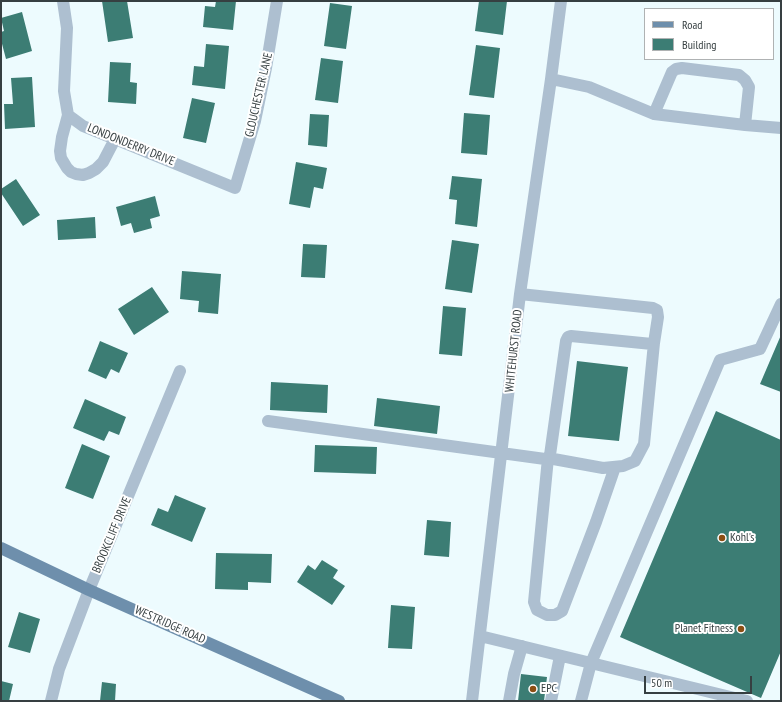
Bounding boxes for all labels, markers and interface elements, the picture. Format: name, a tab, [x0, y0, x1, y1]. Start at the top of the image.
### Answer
legend	[644, 8, 774, 60]
text: Road	[682, 17, 702, 32]
text: Building	[682, 37, 717, 52]
street label: GLOUCHESTER LANE	[242, 51, 276, 139]
street label: LONDONDERRY DRIVE	[85, 121, 177, 169]
street label: WHITEHURST ROAD	[503, 309, 525, 393]
street label: BROOKCLIFF DRIVE	[90, 495, 134, 575]
place label: Kohl's	[730, 531, 754, 545]
marker: Kohl's	[717, 533, 727, 543]
street label: WESTRIDGE ROAD	[132, 603, 208, 647]
place label: Planet Fitness	[675, 622, 733, 636]
marker: Planet Fitness	[736, 624, 746, 634]
scale bar	[646, 668, 754, 694]
text: 50 m	[651, 675, 672, 690]
place label: EPC	[541, 682, 557, 696]
marker: EPC	[528, 684, 538, 694]

